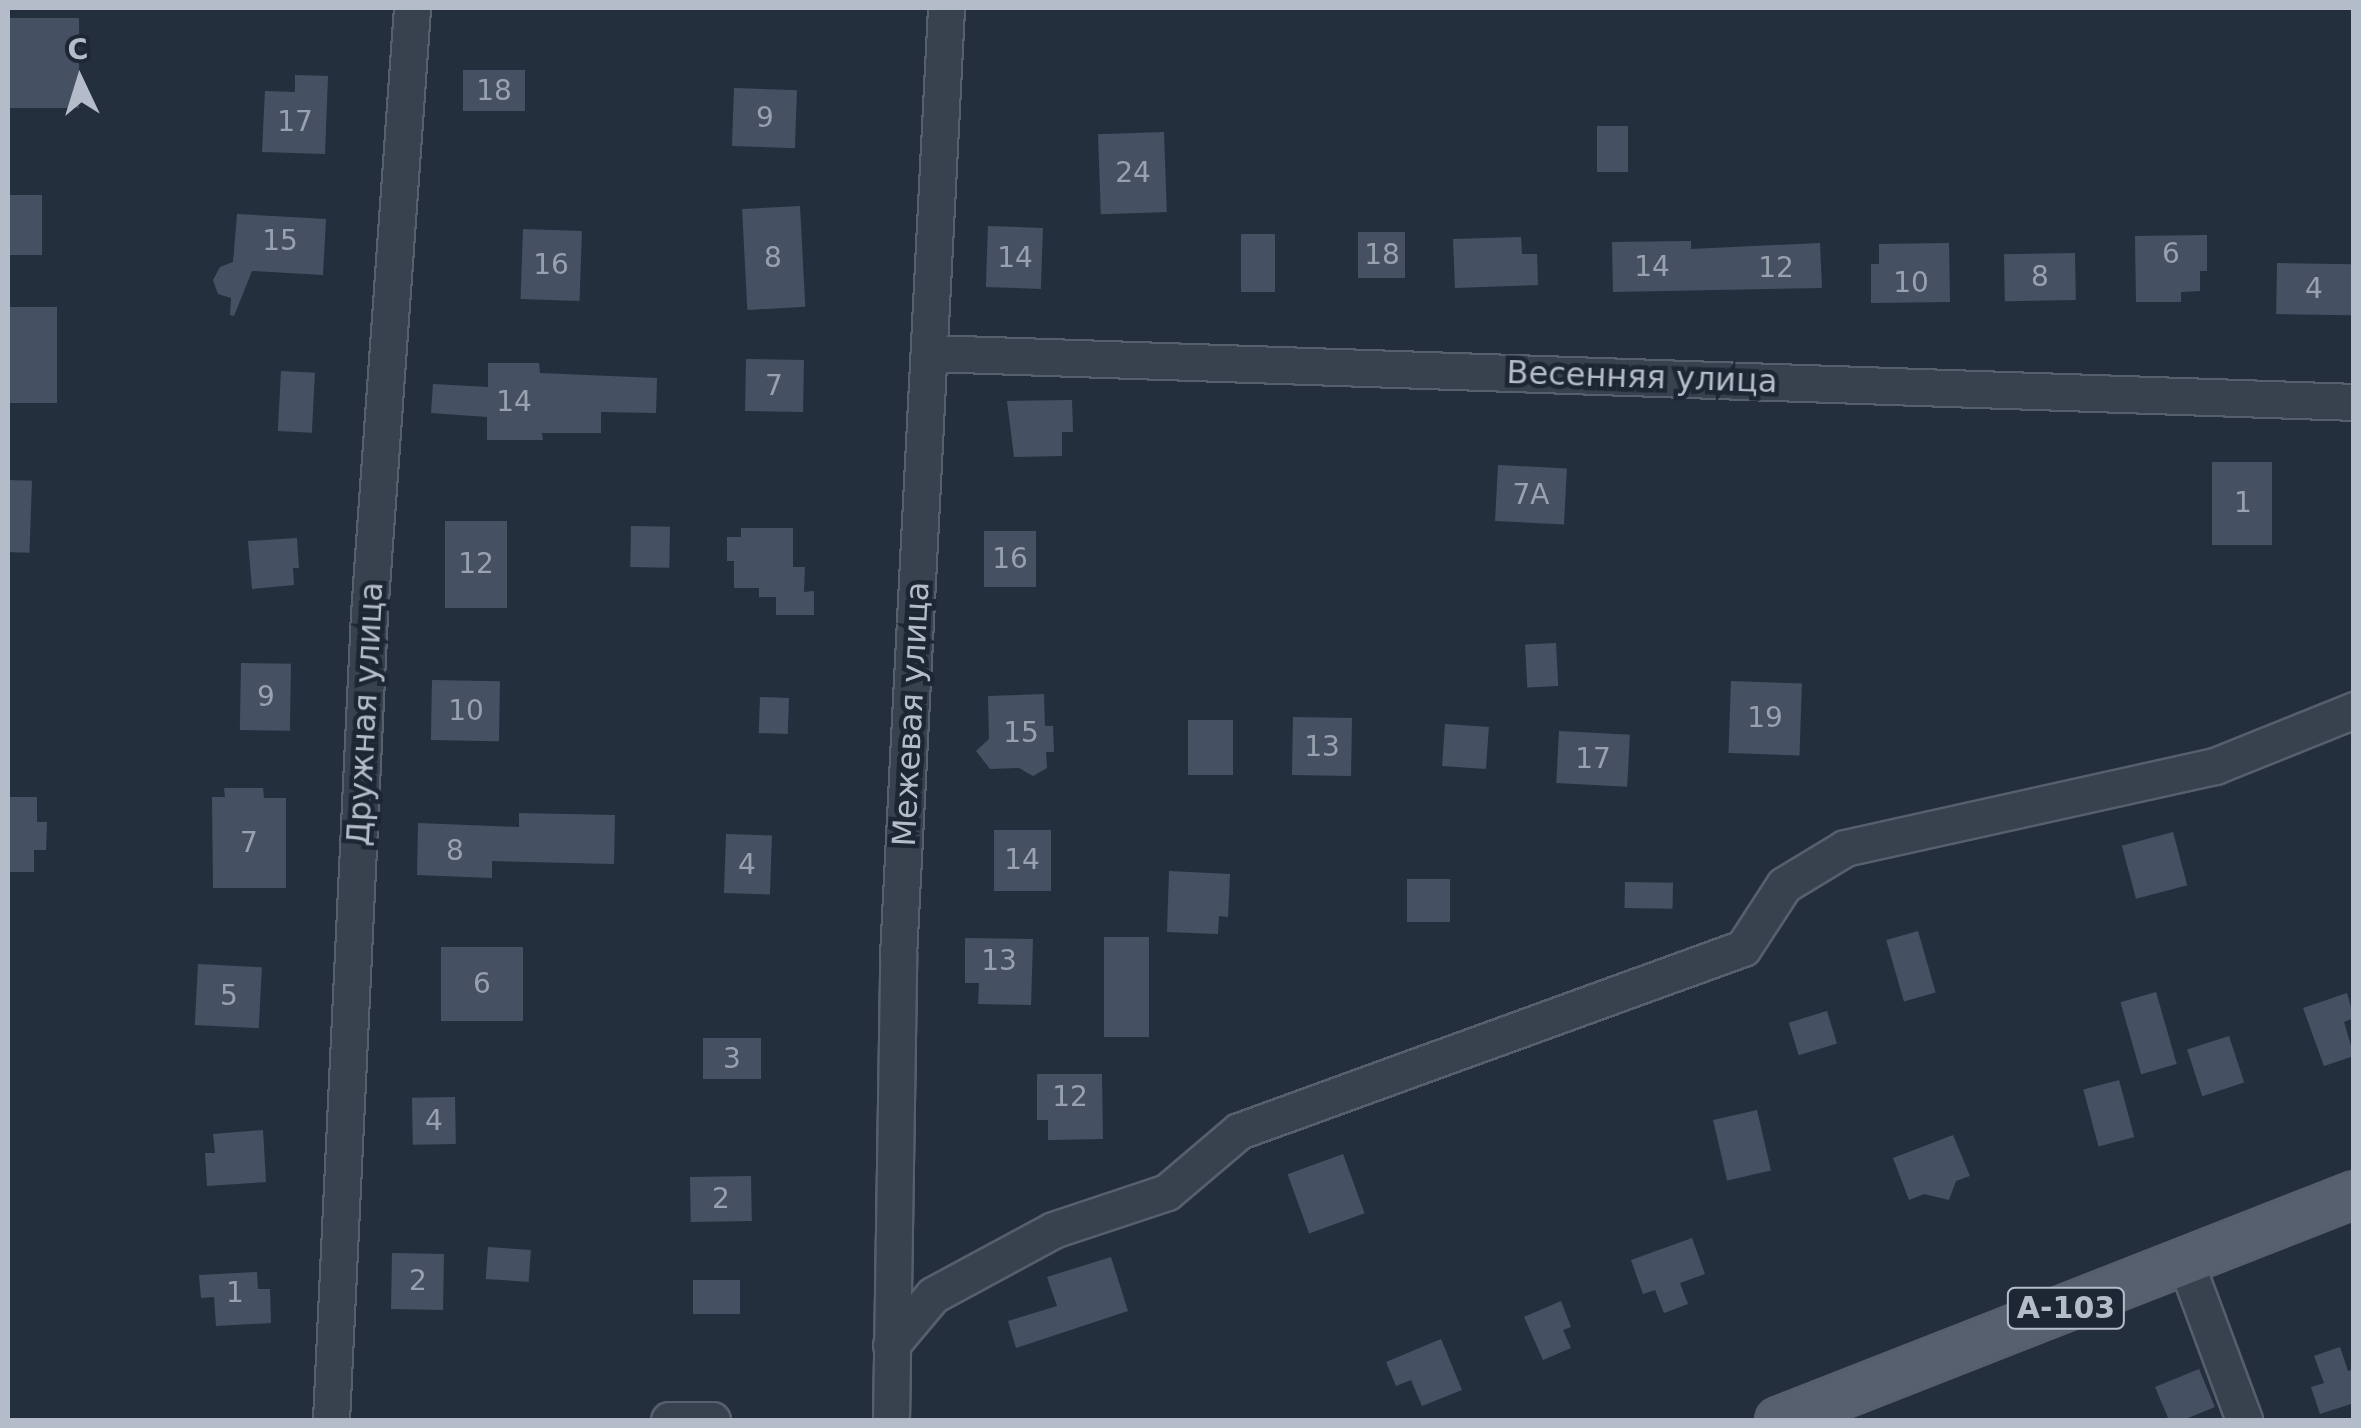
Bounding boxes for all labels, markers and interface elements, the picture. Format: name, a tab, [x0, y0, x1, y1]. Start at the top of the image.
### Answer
north arrow	[30, 30, 130, 130]
text: С	[66, 32, 89, 67]
house number: 18	[476, 74, 512, 108]
house number: 9	[756, 101, 774, 135]
house number: 17	[277, 105, 313, 139]
house number: 24	[1115, 156, 1151, 190]
house number: 15	[262, 224, 298, 258]
house number: 6	[2162, 237, 2180, 271]
house number: 18	[1364, 238, 1400, 272]
house number: 8	[764, 241, 782, 275]
house number: 14	[997, 241, 1033, 275]
house number: 16	[533, 248, 569, 282]
house number: 14	[1634, 250, 1670, 284]
house number: 12	[1758, 251, 1794, 285]
house number: 8	[2031, 260, 2049, 294]
house number: 10	[1893, 266, 1929, 300]
house number: 4	[2305, 272, 2323, 306]
street label: Весенняя улица	[1506, 353, 1778, 401]
house number: 7	[765, 369, 783, 403]
house number: 14	[496, 385, 532, 419]
house number: 7А	[1513, 478, 1549, 512]
house number: 1	[2234, 486, 2252, 520]
house number: 16	[992, 542, 1028, 576]
house number: 12	[458, 547, 494, 581]
street label: Дружная улица	[339, 581, 391, 847]
street label: Межевая улица	[885, 581, 937, 847]
house number: 9	[257, 680, 275, 714]
house number: 10	[448, 694, 484, 728]
house number: 19	[1747, 701, 1783, 735]
house number: 15	[1003, 716, 1039, 750]
house number: 13	[1304, 730, 1340, 764]
house number: 17	[1575, 742, 1611, 776]
house number: 7	[240, 826, 258, 860]
house number: 8	[446, 834, 464, 868]
house number: 14	[1004, 843, 1040, 877]
house number: 4	[738, 848, 756, 882]
house number: 13	[981, 944, 1017, 978]
house number: 6	[473, 967, 491, 1001]
house number: 5	[220, 979, 238, 1013]
house number: 3	[723, 1042, 741, 1076]
house number: 12	[1052, 1080, 1088, 1114]
house number: 4	[425, 1104, 443, 1138]
house number: 2	[712, 1182, 730, 1216]
house number: 2	[409, 1264, 427, 1298]
house number: 1	[226, 1276, 244, 1310]
road number: А-103	[2006, 1283, 2126, 1333]

